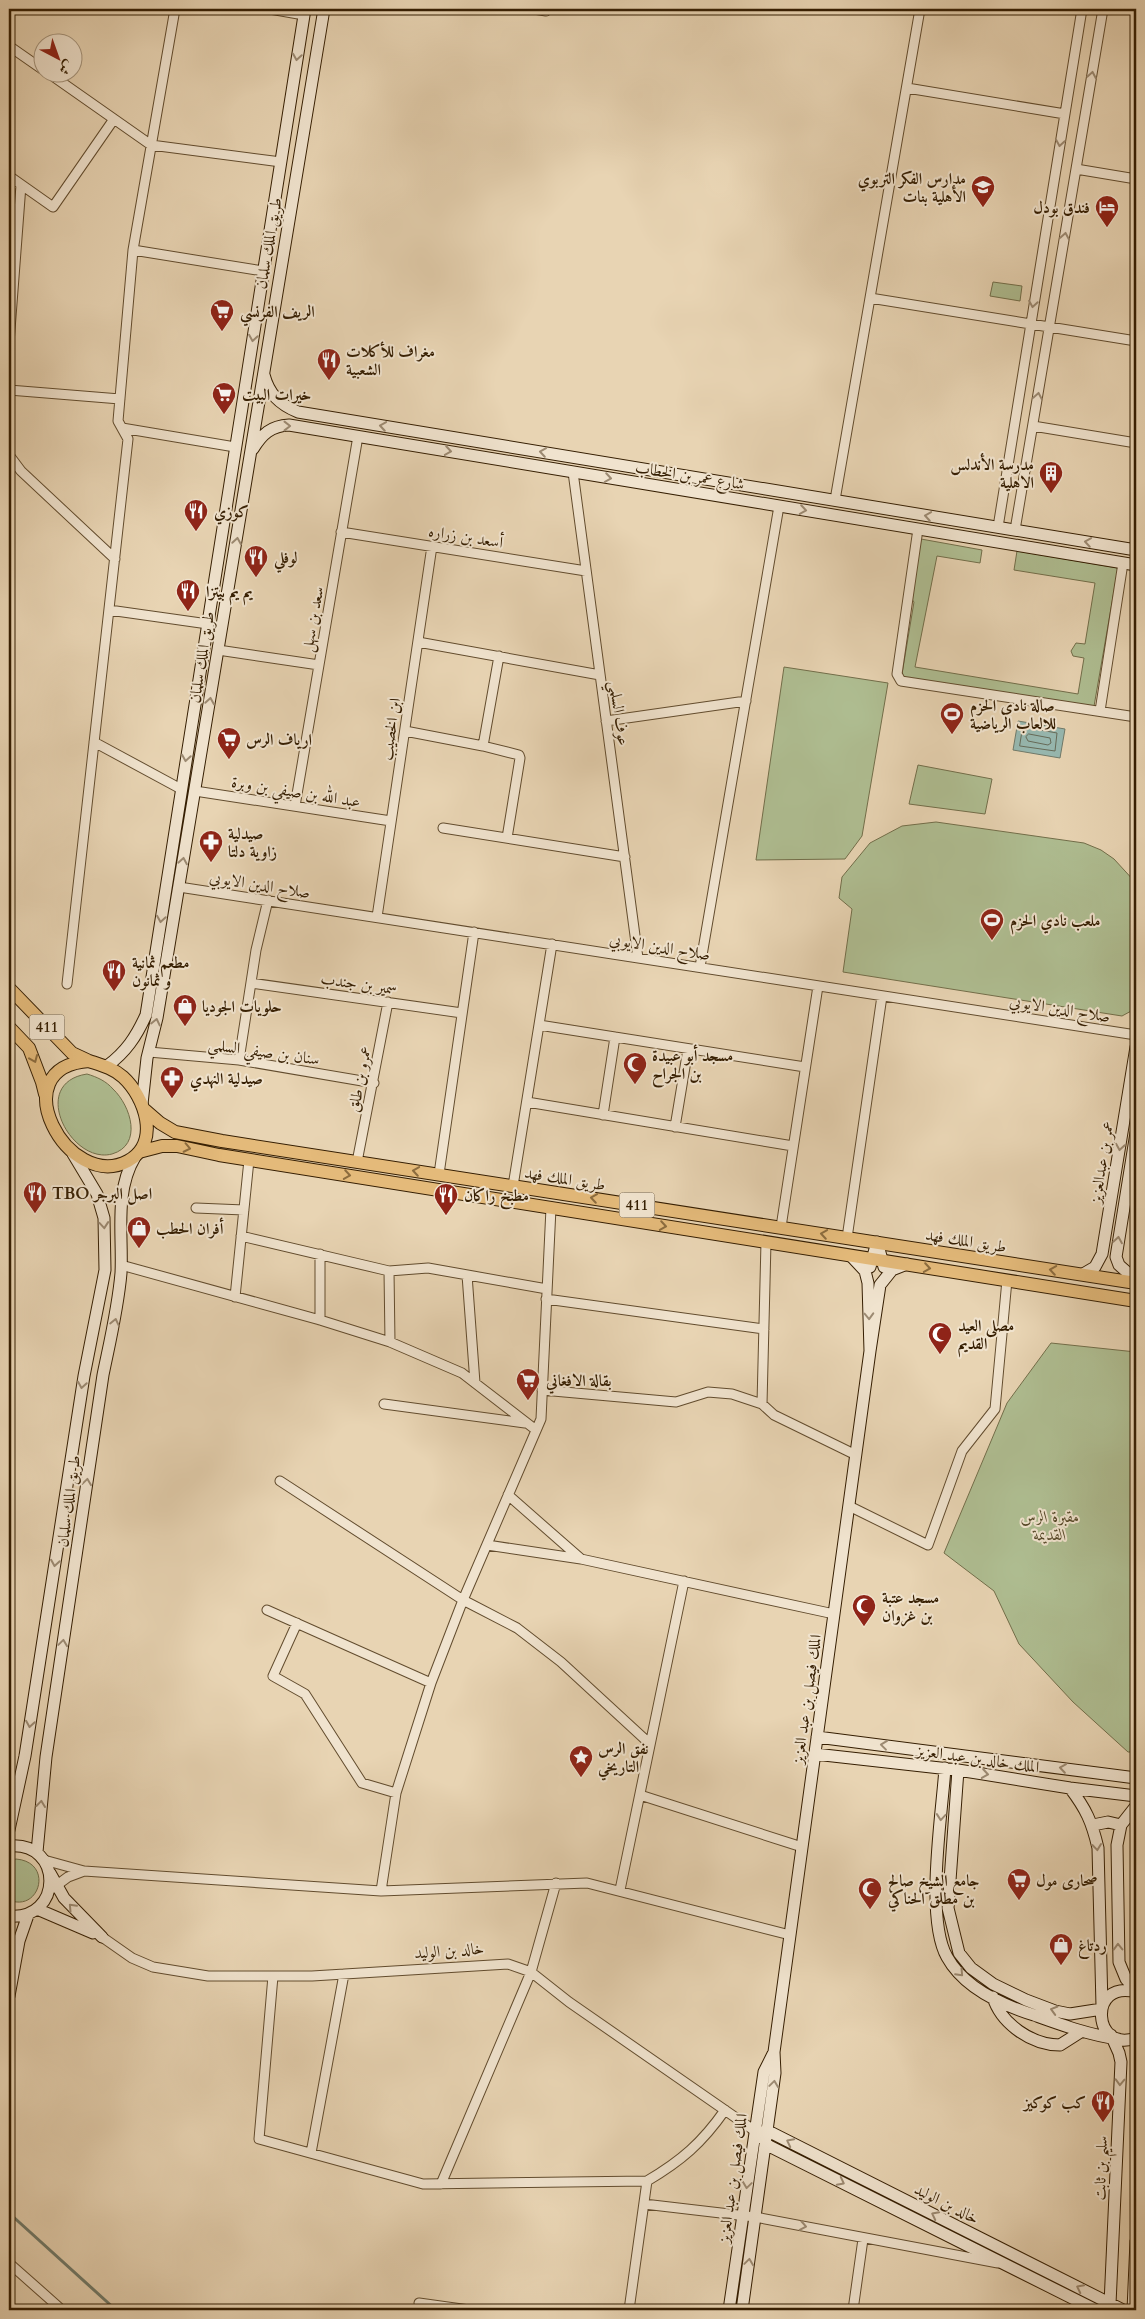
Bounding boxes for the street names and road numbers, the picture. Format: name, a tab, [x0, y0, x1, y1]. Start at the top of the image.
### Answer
street label: طريق الملك سلمان	[250, 196, 288, 291]
street label: شارع عمر بن الخطاب	[633, 456, 746, 497]
street label: أسعد بن زراره	[427, 519, 505, 554]
street label: سعد بن سهل	[296, 585, 330, 654]
street label: طريق الملك سلمان	[184, 610, 220, 705]
street label: عوف السلمي	[600, 679, 634, 748]
street label: ابن الخصيب	[376, 696, 406, 762]
street label: عبد الله بن صيفي بن وبرة	[229, 769, 362, 817]
street label: صلاح الدين الايوبي	[207, 866, 312, 907]
street label: صلاح الدين الايوبي	[607, 928, 712, 969]
street label: سمير بن جندب	[319, 968, 399, 1000]
street label: صلاح الدين الايوبي	[1007, 990, 1112, 1031]
road number: 411	[30, 1014, 64, 1040]
street label: سنان بن صيفي السلمي	[206, 1033, 321, 1075]
street label: عمرو بن طلق	[343, 1044, 377, 1114]
street label: عمر بن عبدالعزيز	[1084, 1119, 1119, 1207]
street label: طريق الملك فهد	[523, 1162, 607, 1196]
road number: 411	[620, 1192, 654, 1218]
street label: طريق الملك فهد	[924, 1224, 1008, 1258]
street label: طريق الملك سلمان	[52, 1454, 86, 1549]
street label: الملك فيصل بن عبد العزيز	[787, 1633, 827, 1767]
street label: الملك خالد بن عبد العزيز	[913, 1739, 1041, 1778]
street label: خالد بن الوليد	[413, 1938, 485, 1964]
street label: الملك فيصل بن عبد العزيز	[713, 2112, 753, 2246]
street label: سليم بن ثابت	[1089, 2135, 1118, 2201]
street label: خالد بن الوليد	[910, 2178, 983, 2230]

